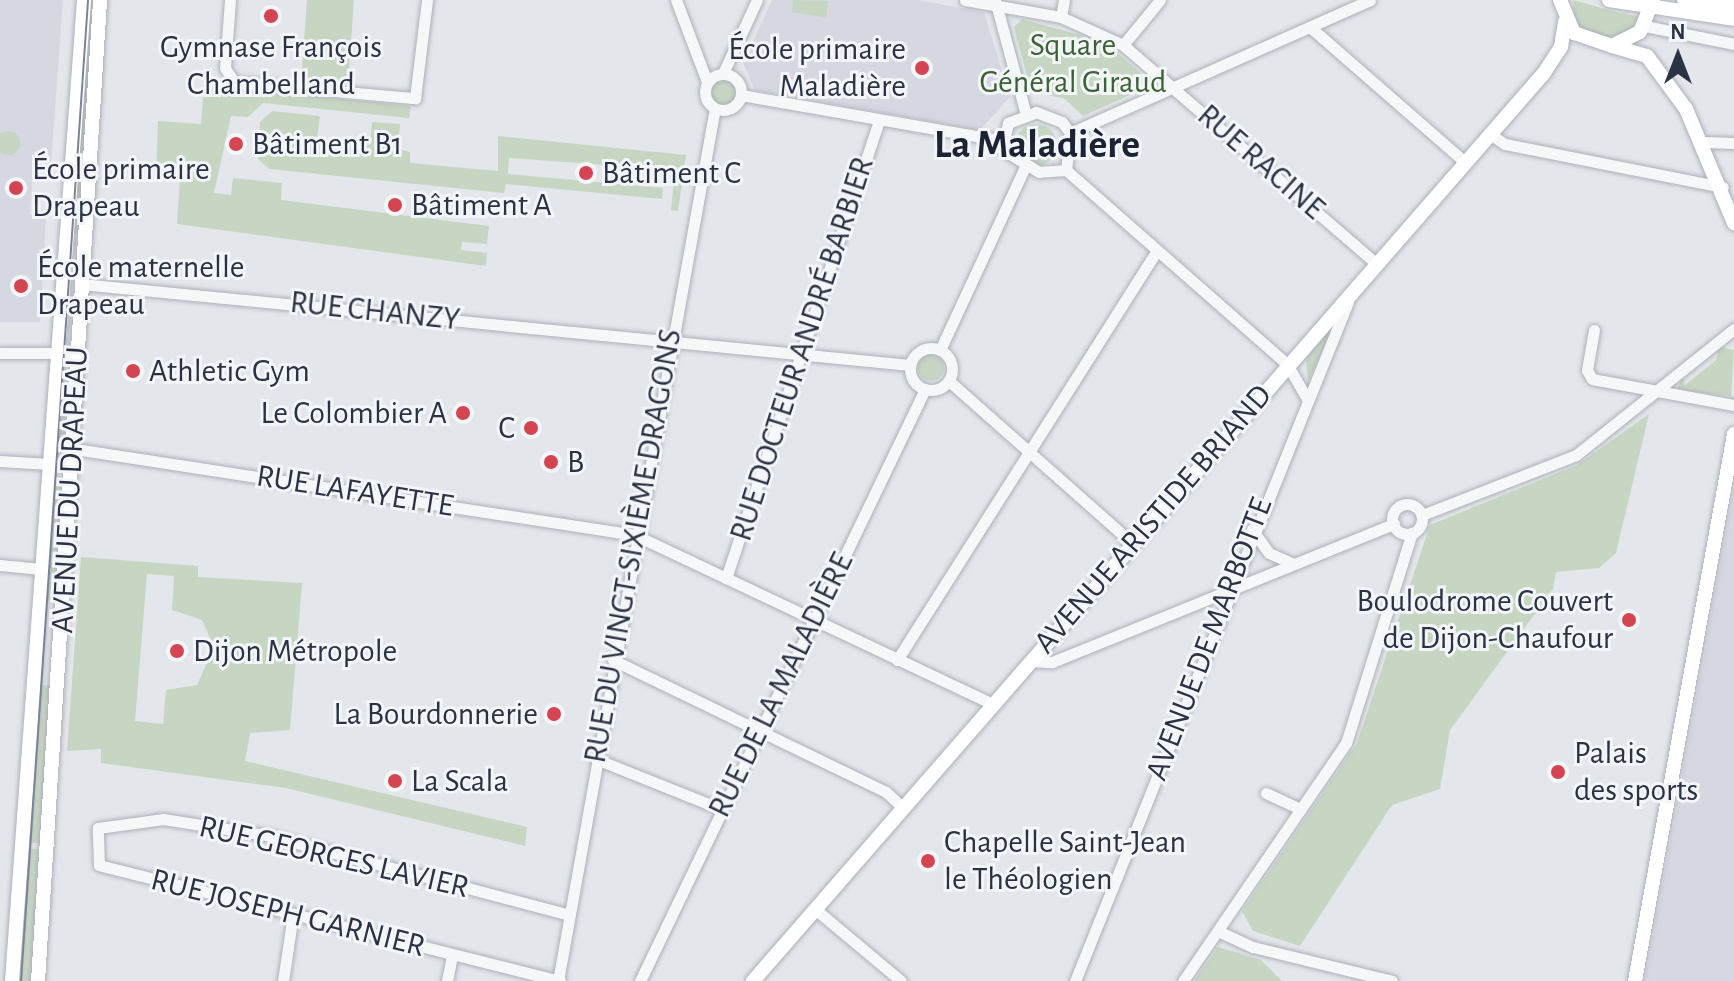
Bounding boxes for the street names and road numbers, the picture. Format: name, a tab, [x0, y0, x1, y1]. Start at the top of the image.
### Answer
street label: RUE RACINE	[1189, 96, 1333, 228]
street label: RUE DOCTEUR ANDRÉ BARBIER	[722, 152, 882, 546]
street label: RUE CHANZY	[288, 283, 462, 339]
street label: RUE DU VINGT-SIXIÈME DRAGONS	[576, 326, 690, 766]
street label: AVENUE DU DRAPEAU	[43, 346, 97, 634]
street label: AVENUE ARISTIDE BRIAND	[1026, 377, 1280, 661]
street label: RUE LAFAYETTE	[254, 456, 456, 526]
street label: AVENUE DE MARBOTTE	[1137, 492, 1281, 786]
street label: RUE DE LA MALADIÈRE	[700, 546, 862, 824]
street label: RUE GEORGES LAVIER	[195, 807, 473, 907]
street label: RUE JOSEPH GARNIER	[147, 860, 429, 966]

